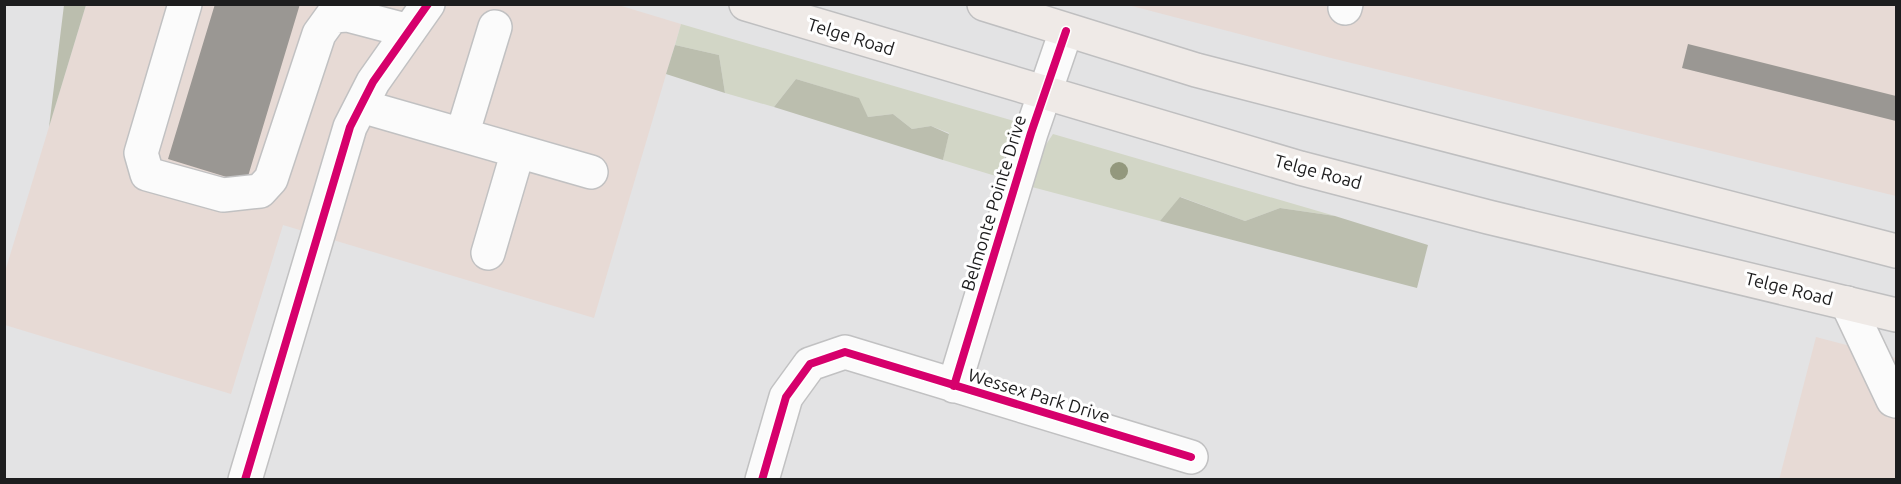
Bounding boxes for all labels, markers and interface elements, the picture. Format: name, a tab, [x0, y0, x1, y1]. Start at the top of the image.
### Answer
street label: Telge Road	[805, 13, 897, 59]
street label: Belmonte Pointe Drive	[957, 112, 1029, 293]
street label: Telge Road	[1272, 150, 1364, 192]
street label: Telge Road	[1743, 267, 1835, 309]
street label: Wessex Park Drive	[966, 364, 1113, 426]

